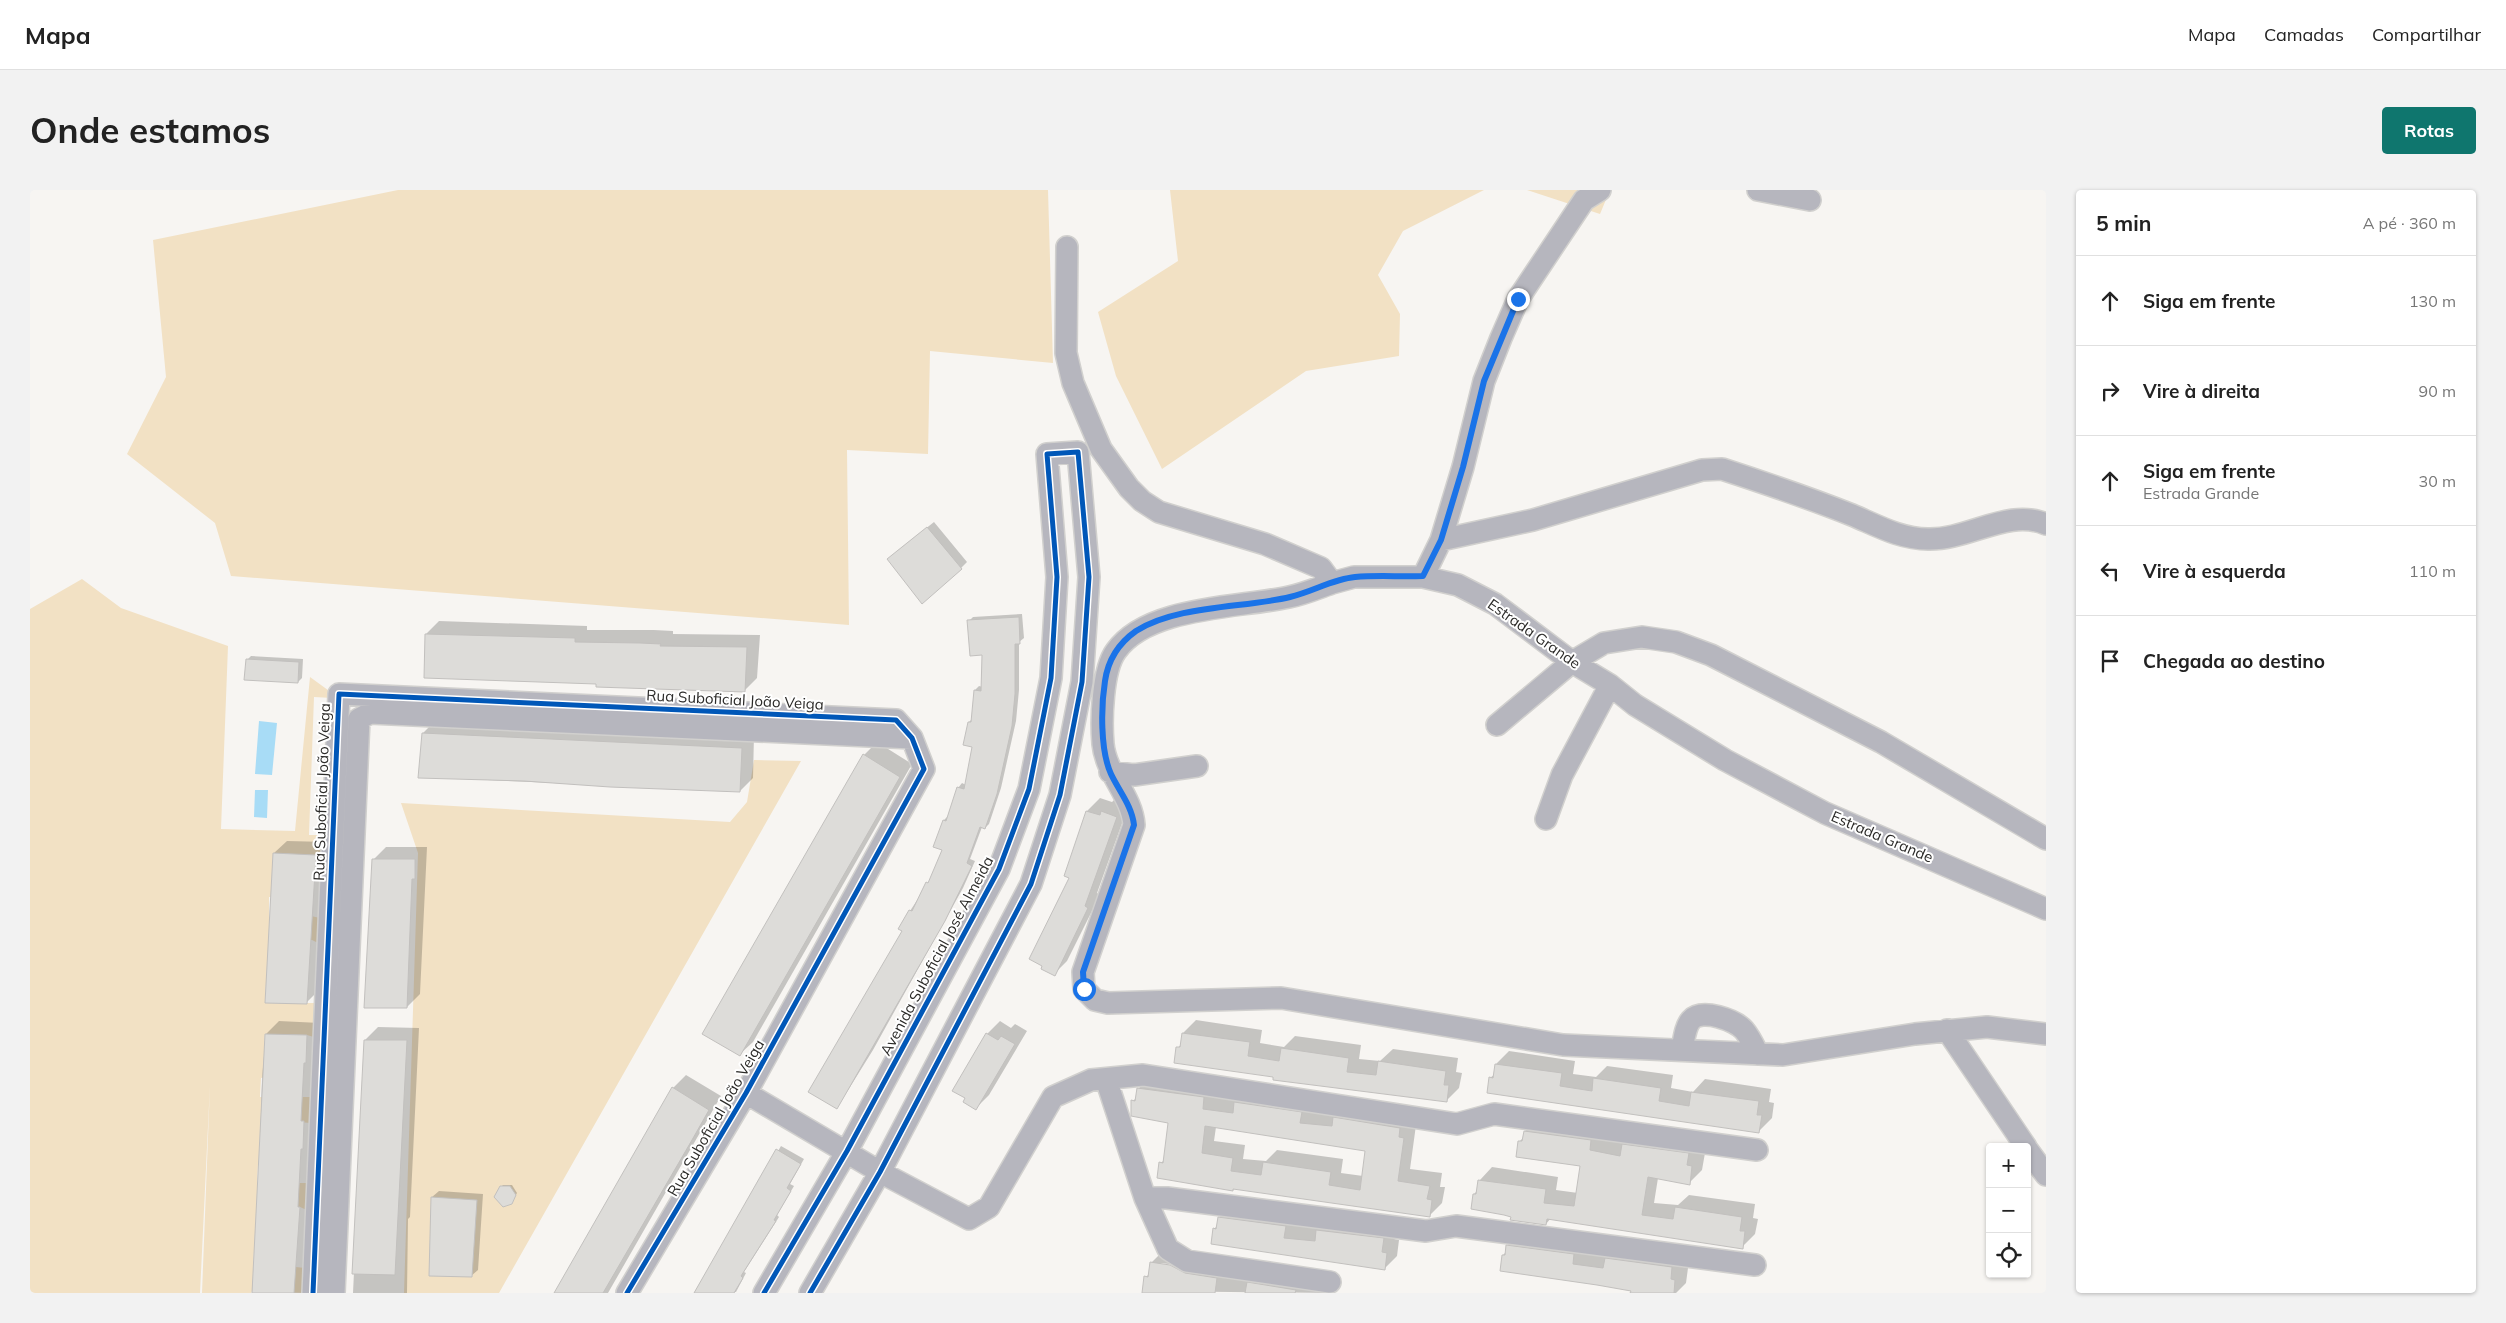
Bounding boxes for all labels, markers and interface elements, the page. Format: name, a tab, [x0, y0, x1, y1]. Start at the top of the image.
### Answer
text: Mapa	[25, 20, 91, 50]
text: Mapa	[2188, 23, 2236, 46]
text: Camadas	[2264, 23, 2344, 46]
text: Compartilhar	[2372, 23, 2481, 46]
button: Rotas	[2382, 107, 2476, 154]
text: Onde estamos	[30, 108, 270, 152]
text: 5 min	[2096, 210, 2151, 236]
text: A pé · 360 m	[2363, 213, 2456, 233]
icon: ahead	[2096, 287, 2124, 315]
route end	[1507, 288, 1530, 311]
text: Siga em frente	[2143, 289, 2275, 313]
text: 130 m	[2409, 291, 2456, 311]
icon: right	[2096, 377, 2124, 405]
text: Vire à direita	[2143, 379, 2260, 403]
text: 90 m	[2419, 381, 2456, 401]
text: Siga em frente	[2143, 459, 2275, 483]
icon: ahead	[2096, 467, 2124, 495]
text: 30 m	[2419, 471, 2456, 491]
text: Estrada Grande	[2143, 483, 2259, 503]
icon: left	[2096, 557, 2124, 585]
text: Vire à esquerda	[2143, 559, 2286, 583]
text: 110 m	[2409, 561, 2456, 581]
street label: Estrada Grande	[1484, 595, 1584, 673]
icon: arrive	[2096, 647, 2124, 675]
text: Chegada ao destino	[2143, 649, 2325, 673]
street label: Rua Suboficial João Veiga	[646, 685, 824, 714]
street label: Rua Suboficial João Veiga	[309, 703, 334, 881]
street label: Estrada Grande	[1828, 807, 1936, 867]
street label: Avenida Suboficial José Almeida	[876, 853, 997, 1059]
route start	[1073, 978, 1096, 1001]
street label: Rua Suboficial João Veiga	[663, 1036, 768, 1200]
map controls	[1986, 1143, 2031, 1278]
button: +	[1986, 1143, 2031, 1188]
button: −	[1986, 1188, 2031, 1233]
button: locate	[1986, 1233, 2031, 1278]

